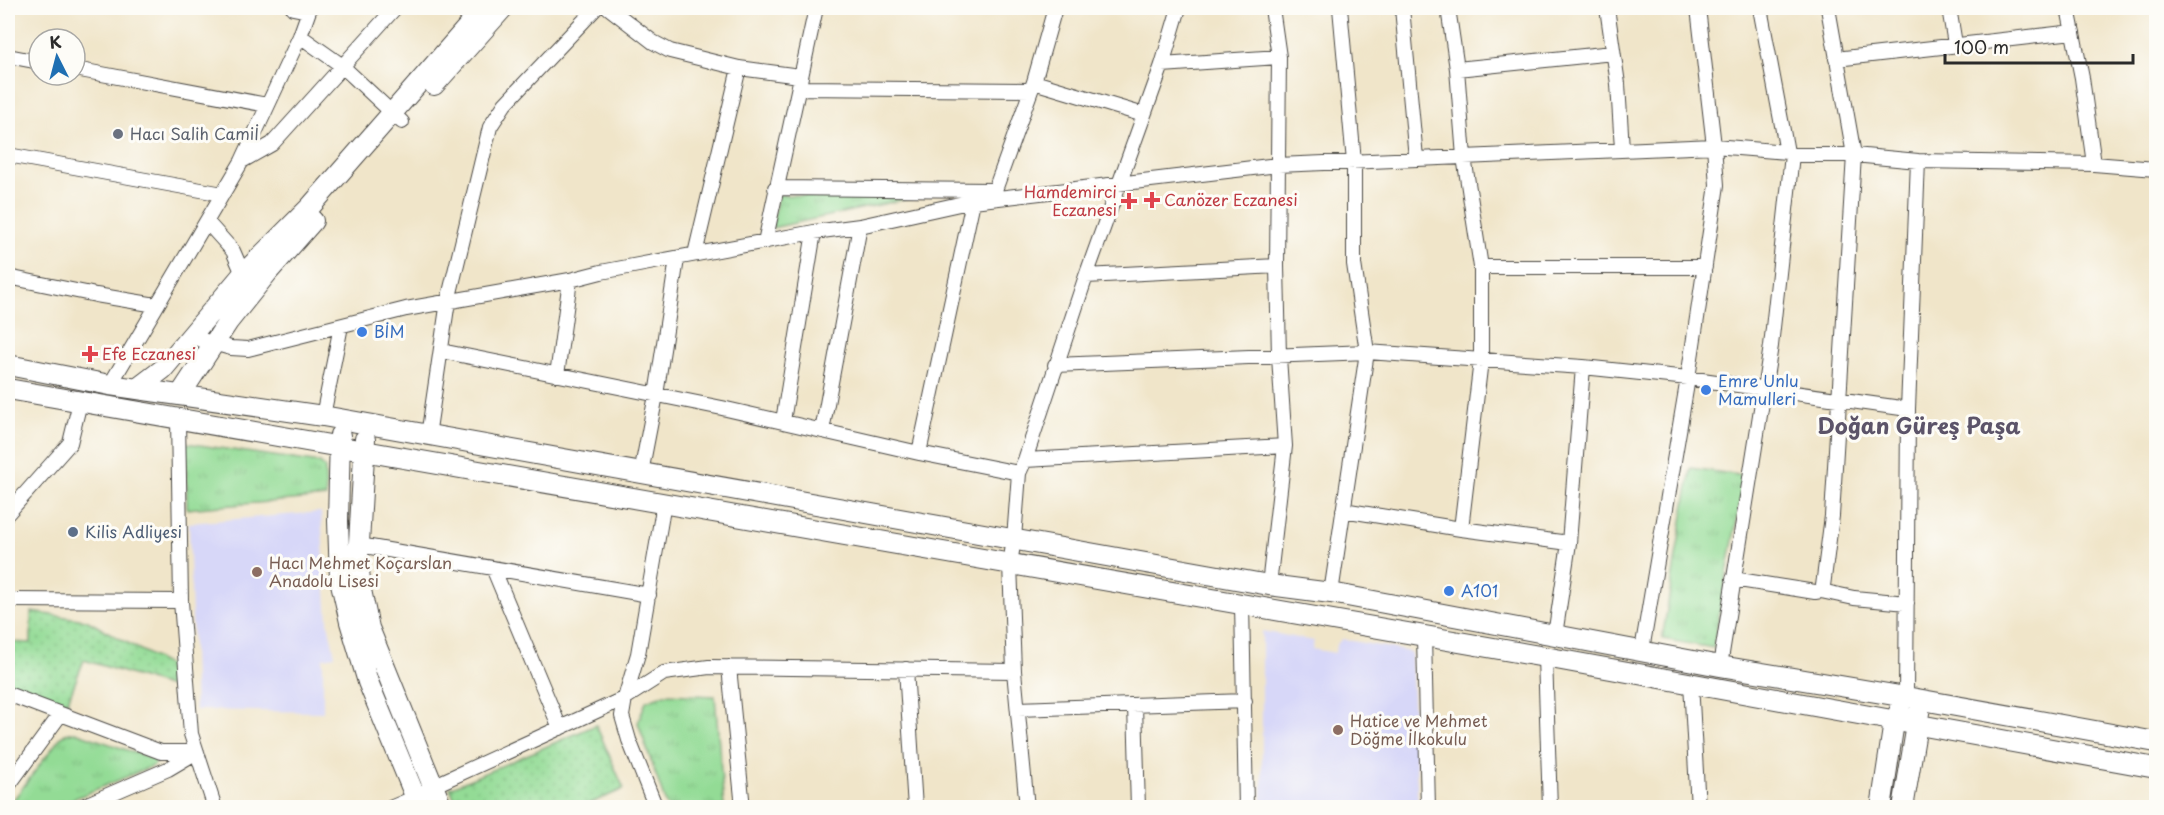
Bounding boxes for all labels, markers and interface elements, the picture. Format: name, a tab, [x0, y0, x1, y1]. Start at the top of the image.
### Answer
north arrow	[27, 27, 87, 87]
scale bar	[1945, 27, 2132, 65]
text: K	[48, 29, 63, 54]
text: 100 m	[1954, 33, 2009, 60]
place label: Hacı Salih Camiİ	[130, 121, 259, 145]
marker: Hacı Salih Camiİ	[111, 127, 125, 141]
place label: Hamdemirci Eczanesi	[1024, 179, 1117, 221]
place label: Canözer Eczanesi	[1164, 187, 1298, 211]
marker: Canözer Eczanesi	[1145, 193, 1159, 207]
marker: Hamdemirci Eczanesi	[1122, 194, 1136, 208]
place label: BİM	[374, 319, 405, 343]
marker: BİM	[355, 325, 369, 339]
place label: Efe Eczanesi	[102, 341, 196, 365]
marker: Efe Eczanesi	[83, 347, 97, 361]
place label: Emre Unlu Mamulleri	[1718, 368, 1799, 410]
marker: Emre Unlu Mamulleri	[1699, 383, 1713, 397]
district label: Doğan Güreş Paşa	[1817, 408, 2021, 441]
place label: Kilis Adliyesi	[85, 519, 182, 543]
marker: Kilis Adliyesi	[66, 525, 80, 539]
place label: Hacı Mehmet Koçarslan Anadolu Lisesi	[269, 550, 452, 592]
marker: Hacı Mehmet Koçarslan Anadolu Lisesi	[250, 565, 264, 579]
place label: A101	[1461, 578, 1498, 602]
marker: A101	[1442, 584, 1456, 598]
place label: Hatice ve Mehmet Döğme İlkokulu	[1350, 708, 1488, 750]
marker: Hatice ve Mehmet Döğme İlkokulu	[1331, 723, 1345, 737]

